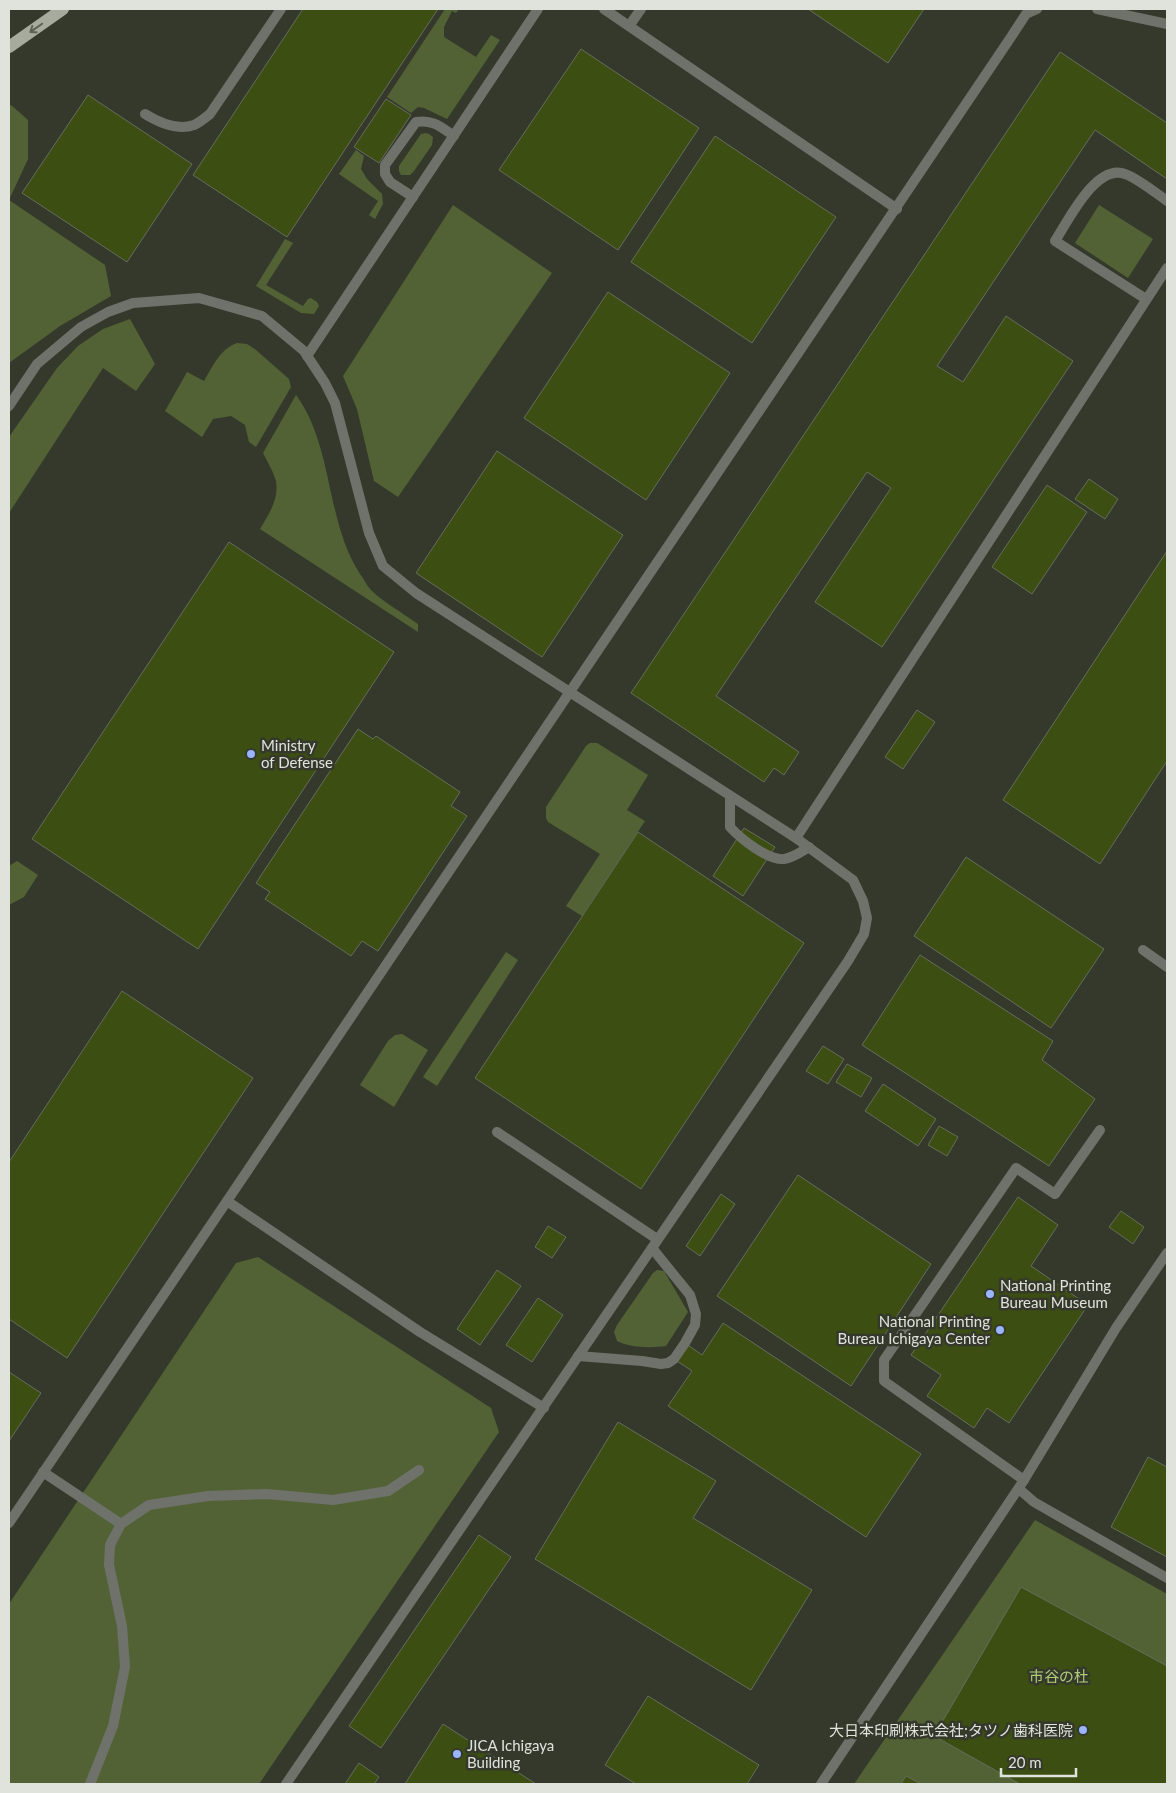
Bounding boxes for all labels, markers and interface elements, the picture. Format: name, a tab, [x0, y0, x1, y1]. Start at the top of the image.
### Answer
one-way arrow	[29, 23, 43, 33]
place label: Ministry of Defense	[261, 736, 333, 771]
marker: Ministry of Defense	[245, 748, 257, 760]
place label: National Printing Bureau Museum	[1000, 1276, 1111, 1311]
marker: National Printing Bureau Museum	[984, 1288, 996, 1300]
place label: National Printing Bureau Ichigaya Center	[838, 1312, 991, 1347]
marker: National Printing Bureau Ichigaya Center	[994, 1324, 1006, 1336]
park label: 市谷の杜	[1029, 1667, 1089, 1685]
place label: 大日本印刷株式会社;タツノ歯科医院	[829, 1721, 1073, 1739]
marker: 大日本印刷株式会社;タツノ歯科医院	[1077, 1724, 1089, 1736]
place label: JICA Ichigaya Building	[467, 1736, 554, 1771]
scale bar	[1001, 1746, 1076, 1778]
marker: JICA Ichigaya Building	[451, 1748, 463, 1760]
text: 20 m	[1008, 1753, 1042, 1771]

